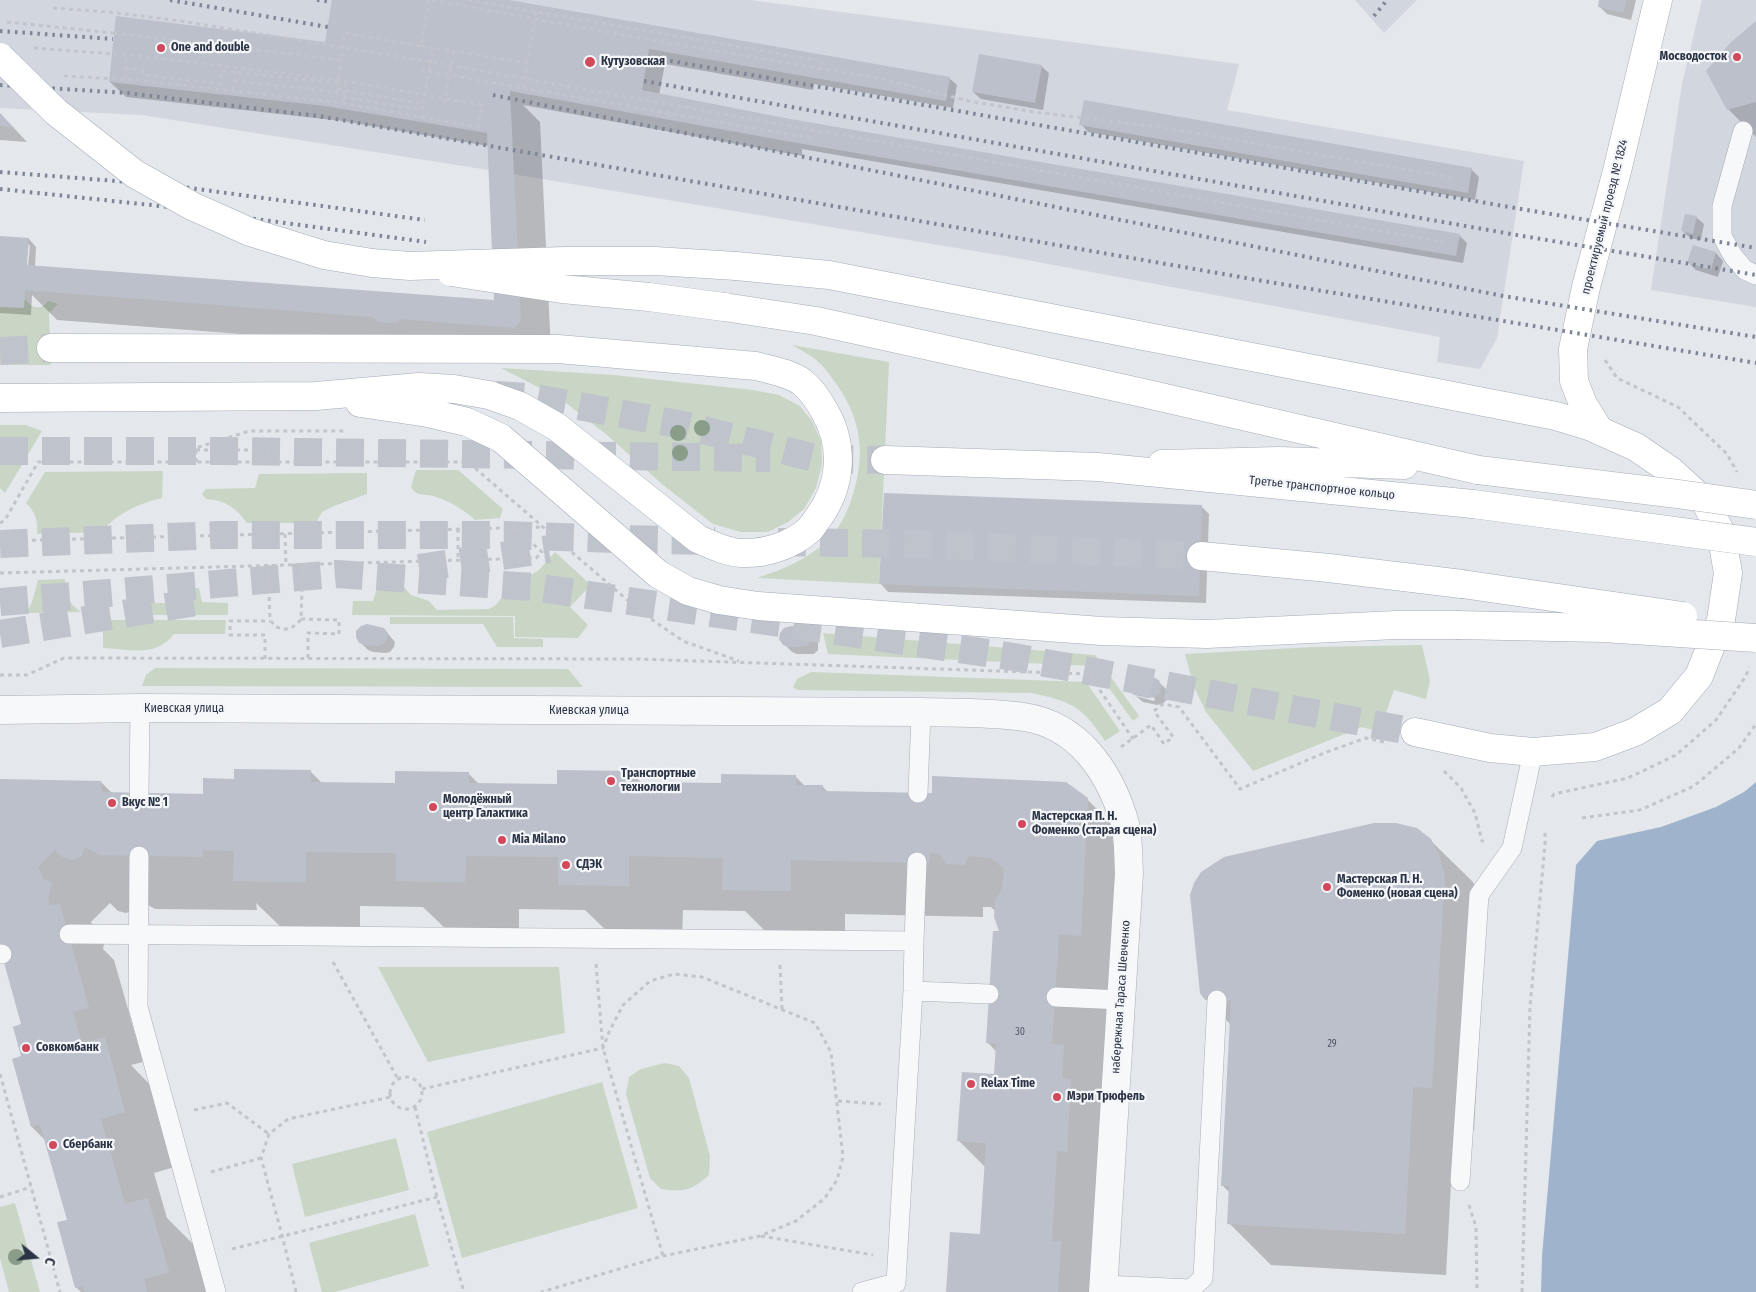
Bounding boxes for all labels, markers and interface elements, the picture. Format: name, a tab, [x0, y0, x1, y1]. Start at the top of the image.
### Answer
place label: One and double	[171, 41, 250, 55]
marker: One and double	[155, 42, 167, 54]
place label: Мосводосток	[1660, 50, 1727, 64]
marker: Мосводосток	[1731, 51, 1743, 63]
marker: Кутузовская	[583, 55, 597, 69]
place label: Кутузовская	[601, 55, 665, 69]
street label: проектируемый проезд № 1824	[1579, 138, 1631, 296]
street label: Третье транспортное кольцо	[1248, 473, 1396, 503]
street label: Киевская улица	[144, 702, 224, 716]
street label: Киевская улица	[549, 704, 629, 718]
place label: Транспортные технологии	[621, 767, 696, 795]
marker: Транспортные технологии	[605, 775, 617, 787]
place label: Молодёжный центр Галактика	[443, 793, 528, 821]
place label: Вкус № 1	[122, 796, 168, 810]
marker: Вкус № 1	[106, 797, 118, 809]
marker: Молодёжный центр Галактика	[427, 801, 439, 813]
place label: Мастерская П. Н. Фоменко (старая сцена)	[1032, 810, 1156, 838]
marker: Мастерская П. Н. Фоменко (старая сцена)	[1016, 818, 1028, 830]
place label: Mia Milano	[512, 833, 566, 847]
marker: Mia Milano	[496, 834, 508, 846]
place label: СДЭК	[576, 858, 602, 872]
marker: СДЭК	[560, 859, 572, 871]
place label: Мастерская П. Н. Фоменко (новая сцена)	[1337, 873, 1458, 901]
marker: Мастерская П. Н. Фоменко (новая сцена)	[1321, 881, 1333, 893]
street label: набережная Тараса Шевченко	[1108, 920, 1134, 1074]
house number: 30	[1015, 1026, 1025, 1038]
house number: 29	[1327, 1038, 1337, 1050]
place label: Совкомбанк	[36, 1041, 99, 1055]
marker: Совкомбанк	[20, 1042, 32, 1054]
place label: Relax Time	[981, 1077, 1035, 1091]
marker: Relax Time	[965, 1078, 977, 1090]
place label: Мэри Трюфель	[1067, 1090, 1145, 1104]
marker: Мэри Трюфель	[1051, 1091, 1063, 1103]
place label: Сбербанк	[63, 1138, 112, 1152]
marker: Сбербанк	[47, 1139, 59, 1151]
north arrow	[10, 1232, 60, 1282]
text: С	[41, 1256, 59, 1268]

